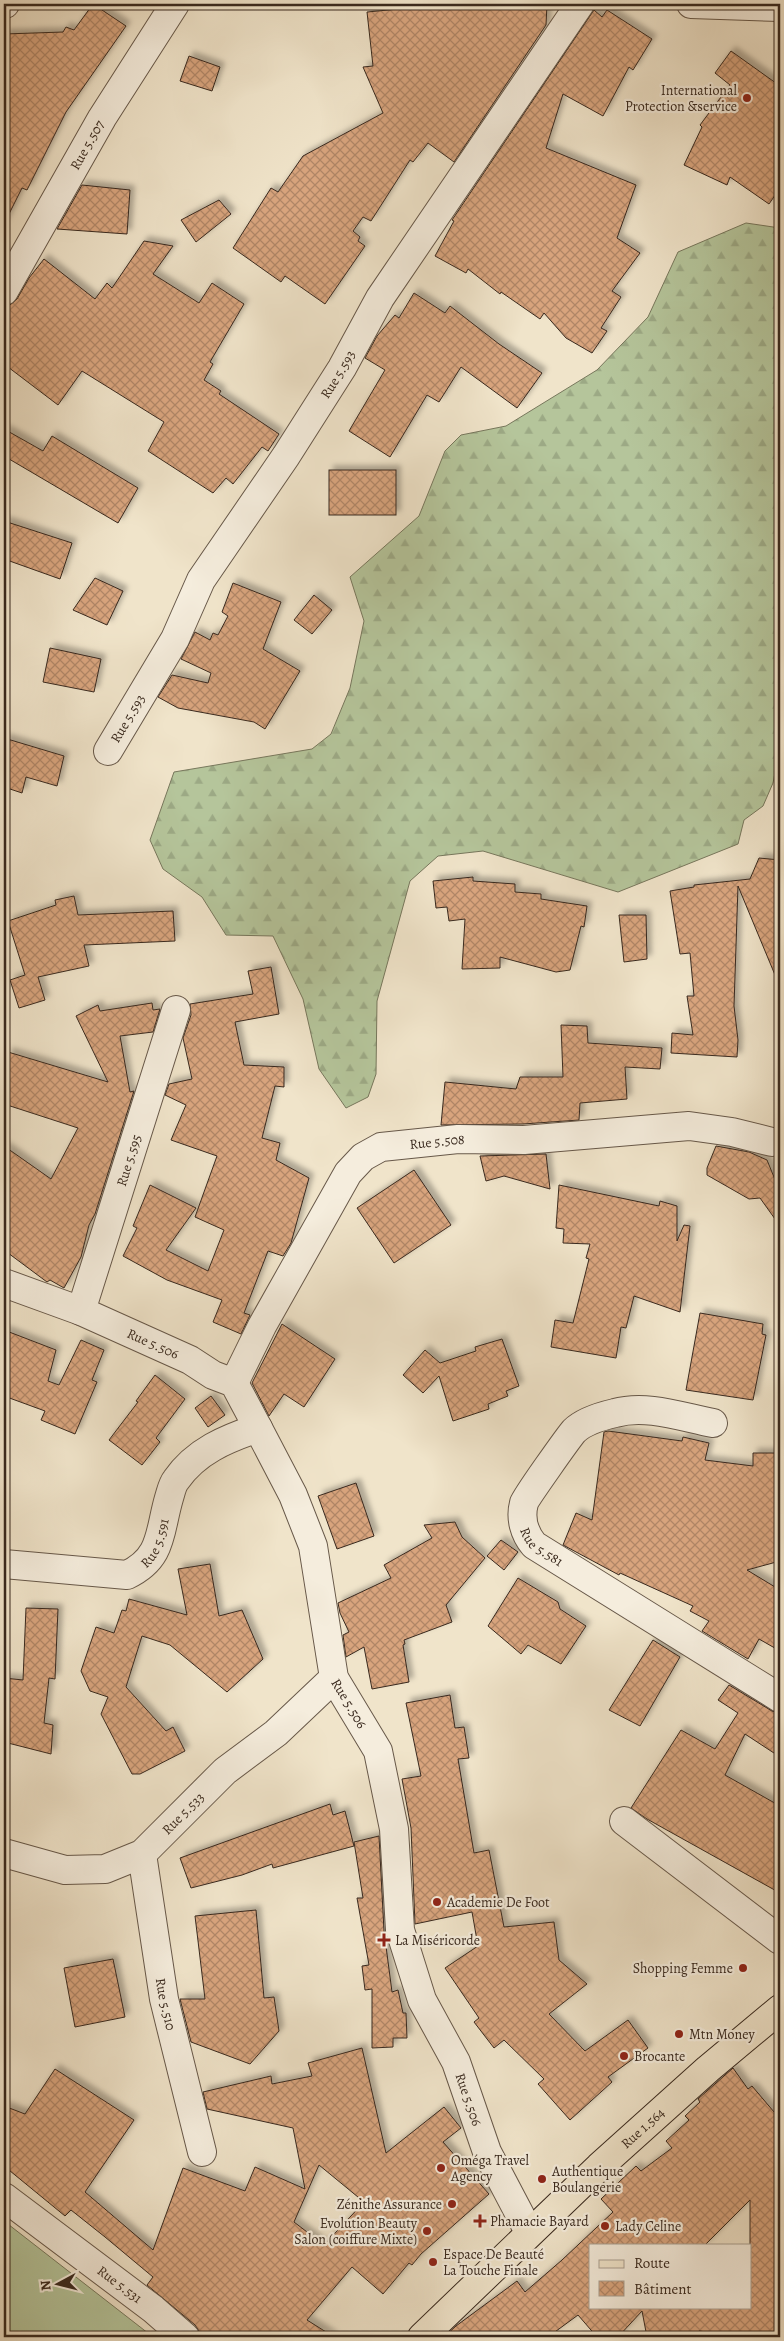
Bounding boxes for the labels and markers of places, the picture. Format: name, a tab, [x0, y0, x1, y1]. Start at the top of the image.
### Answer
place label: International Protection &service	[625, 81, 738, 116]
marker: International Protection &service	[741, 92, 753, 104]
place label: Academie De Foot	[446, 1893, 550, 1912]
marker: Academie De Foot	[431, 1896, 443, 1908]
place label: La Miséricorde	[395, 1931, 480, 1950]
marker: La Miséricorde	[377, 1933, 391, 1947]
place label: Shopping Femme	[633, 1959, 733, 1978]
marker: Shopping Femme	[737, 1962, 749, 1974]
place label: Mtn Money	[689, 2025, 755, 2044]
marker: Mtn Money	[673, 2028, 685, 2040]
place label: Brocante	[634, 2047, 685, 2066]
marker: Brocante	[618, 2050, 630, 2062]
place label: Oméga Travel Agency	[450, 2151, 530, 2186]
marker: Oméga Travel Agency	[435, 2162, 447, 2174]
place label: Authentique Boulangerie	[551, 2162, 623, 2197]
marker: Authentique Boulangerie	[536, 2173, 548, 2185]
place label: Zénithe Assurance	[337, 2195, 442, 2214]
marker: Zénithe Assurance	[446, 2198, 458, 2210]
place label: Phamacie Bayard	[490, 2212, 589, 2231]
place label: Evolution Beauty Salon (coiffure Mixte)	[294, 2214, 418, 2249]
marker: Phamacie Bayard	[474, 2215, 486, 2227]
place label: Lady Celine	[615, 2217, 681, 2236]
marker: Lady Celine	[599, 2220, 611, 2232]
marker: Evolution Beauty Salon (coiffure Mixte)	[421, 2225, 433, 2237]
place label: Espace De Beauté La Touche Finale	[443, 2245, 544, 2280]
marker: Espace De Beauté La Touche Finale	[427, 2256, 439, 2268]

